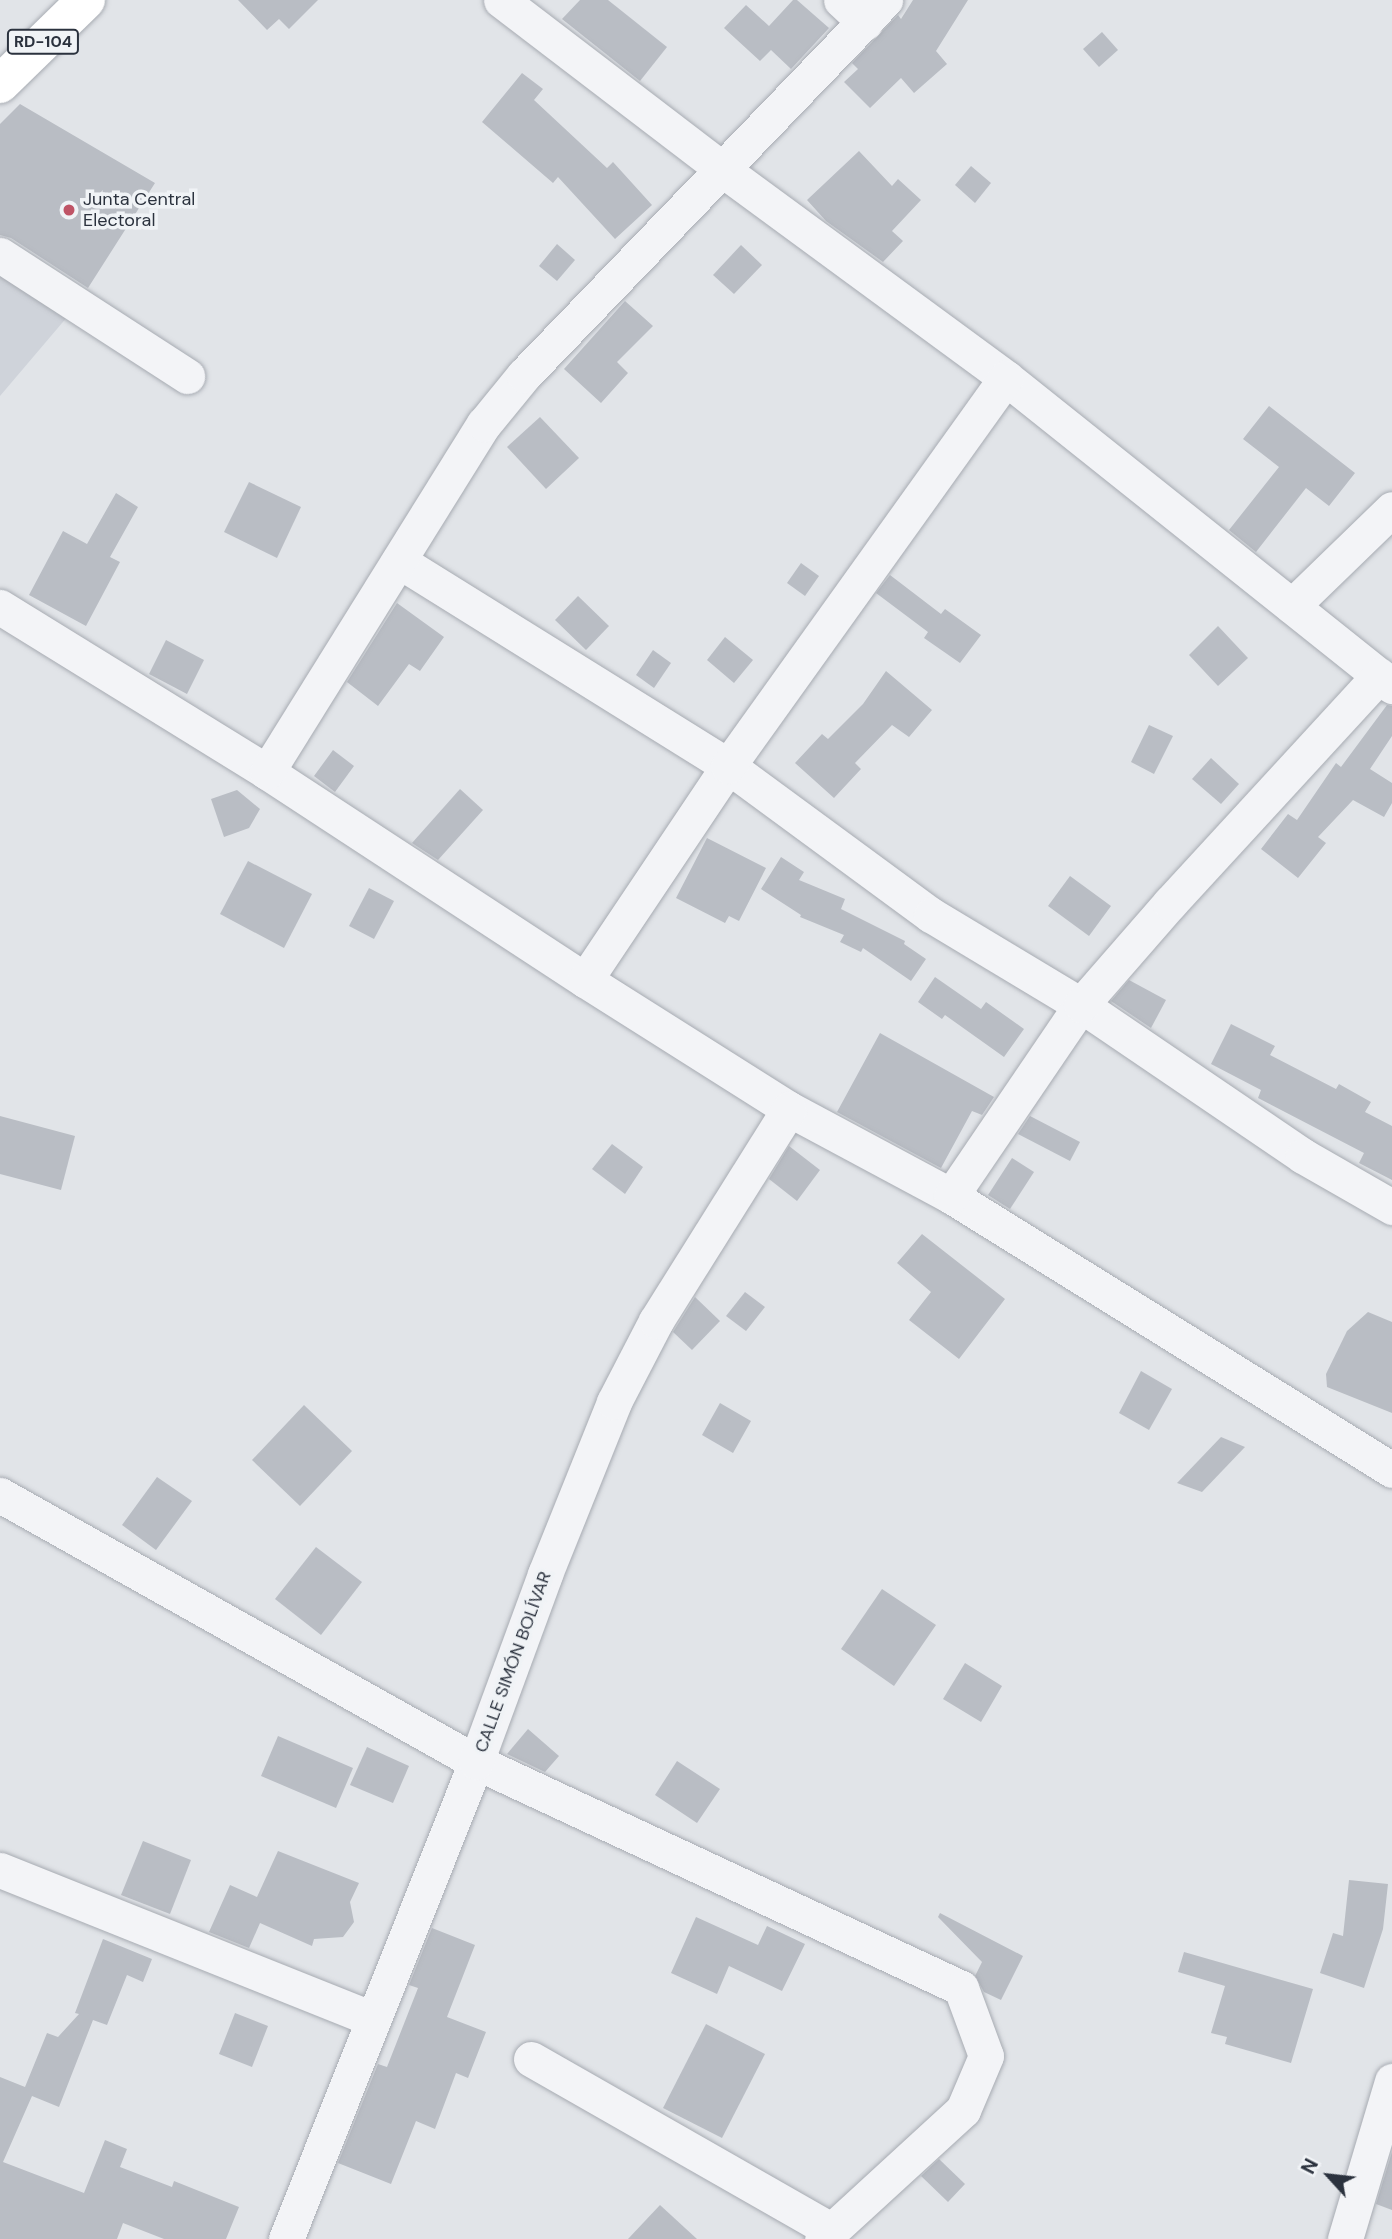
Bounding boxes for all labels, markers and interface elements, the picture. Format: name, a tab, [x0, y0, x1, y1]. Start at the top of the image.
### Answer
road number: RD-104	[6, 30, 80, 54]
place label: Junta Central Electoral	[83, 189, 195, 232]
marker: Junta Central Electoral	[61, 202, 77, 218]
street label: CALLE SIMÓN BOLÍVAR	[470, 1569, 556, 1755]
north arrow	[1294, 2141, 1364, 2211]
text: N	[1296, 2154, 1324, 2178]

